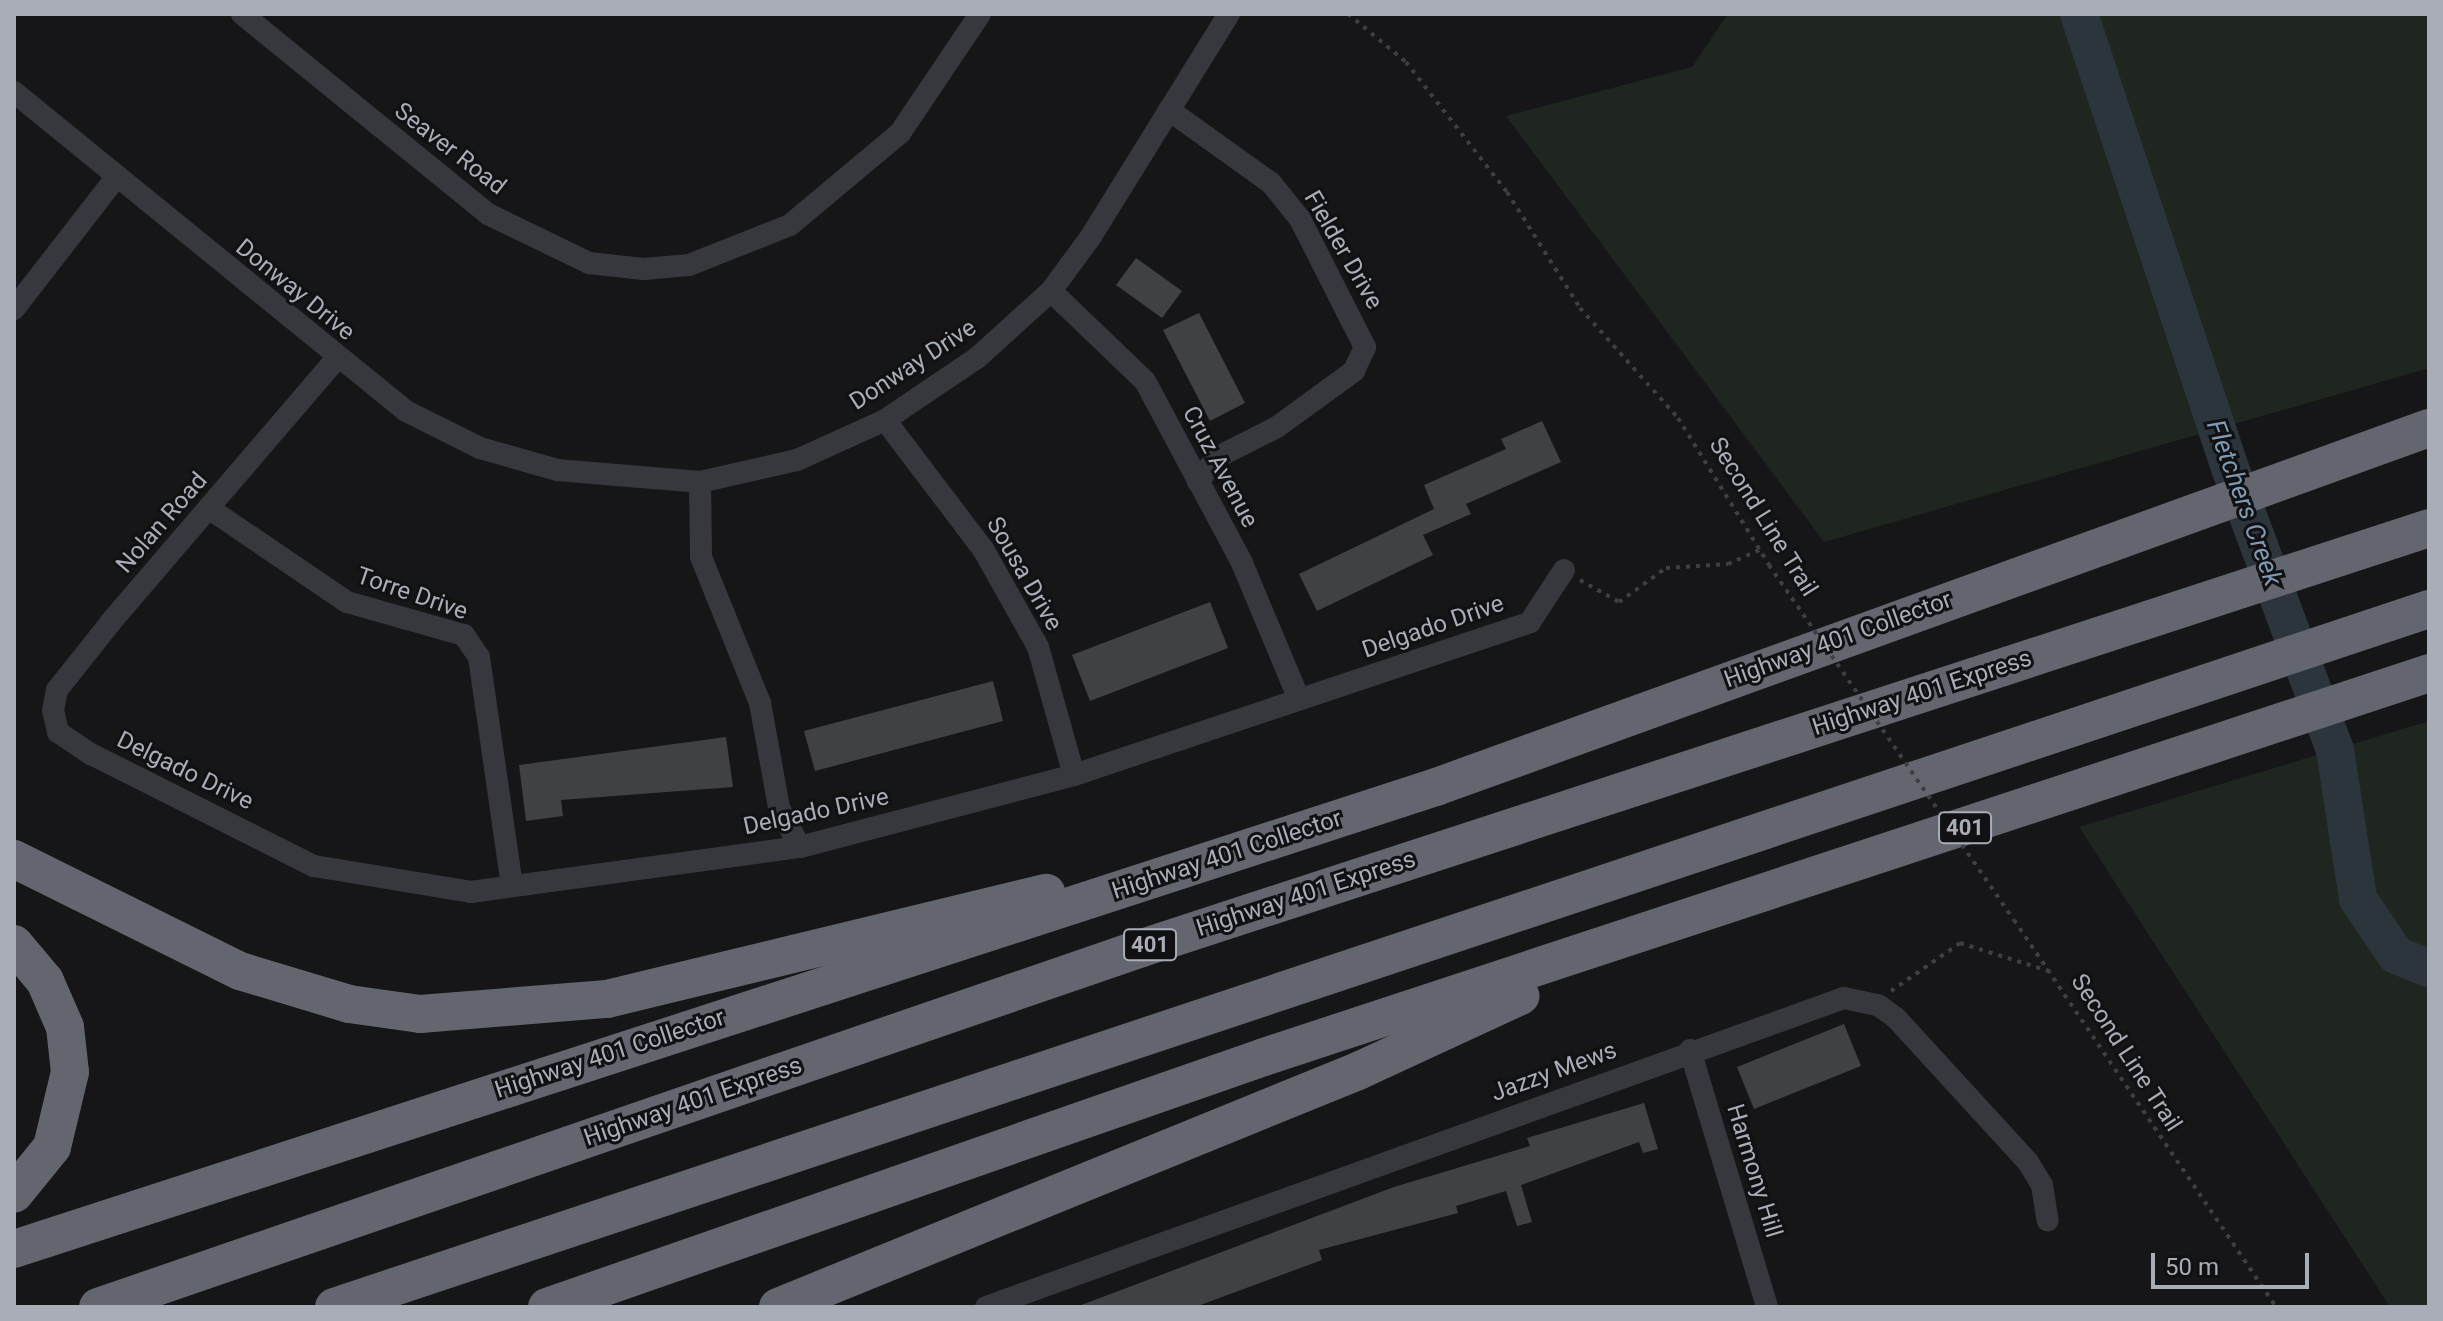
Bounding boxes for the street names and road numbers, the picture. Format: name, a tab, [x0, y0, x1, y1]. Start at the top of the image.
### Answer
street label: Seaver Road	[389, 97, 511, 201]
street label: Fielder Drive	[1298, 186, 1388, 314]
street label: Donway Drive	[230, 233, 360, 347]
street label: Donway Drive	[844, 313, 982, 417]
street label: Cruz Avenue	[1176, 401, 1264, 533]
street label: Second Line Trail	[1702, 432, 1824, 602]
street label: Nolan Road	[110, 467, 214, 579]
street label: Sousa Drive	[980, 512, 1068, 636]
street label: Torre Drive	[353, 562, 471, 626]
street label: Highway 401 Collector	[1720, 585, 1956, 695]
street label: Delgado Drive	[1358, 589, 1508, 665]
street label: Highway 401 Express	[1809, 644, 2035, 742]
street label: Delgado Drive	[112, 726, 258, 816]
street label: Delgado Drive	[741, 783, 891, 841]
street label: Highway 401 Collector	[1108, 804, 1346, 906]
road number: 401	[1937, 810, 1993, 846]
street label: Highway 401 Express	[1193, 845, 1419, 943]
road number: 401	[1122, 927, 1178, 963]
street label: Second Line Trail	[2064, 969, 2188, 1137]
street label: Highway 401 Collector	[491, 1003, 729, 1105]
street label: Jazzy Mews	[1487, 1036, 1621, 1108]
street label: Highway 401 Express	[580, 1051, 806, 1153]
street label: Harmony Hill	[1720, 1101, 1788, 1241]

